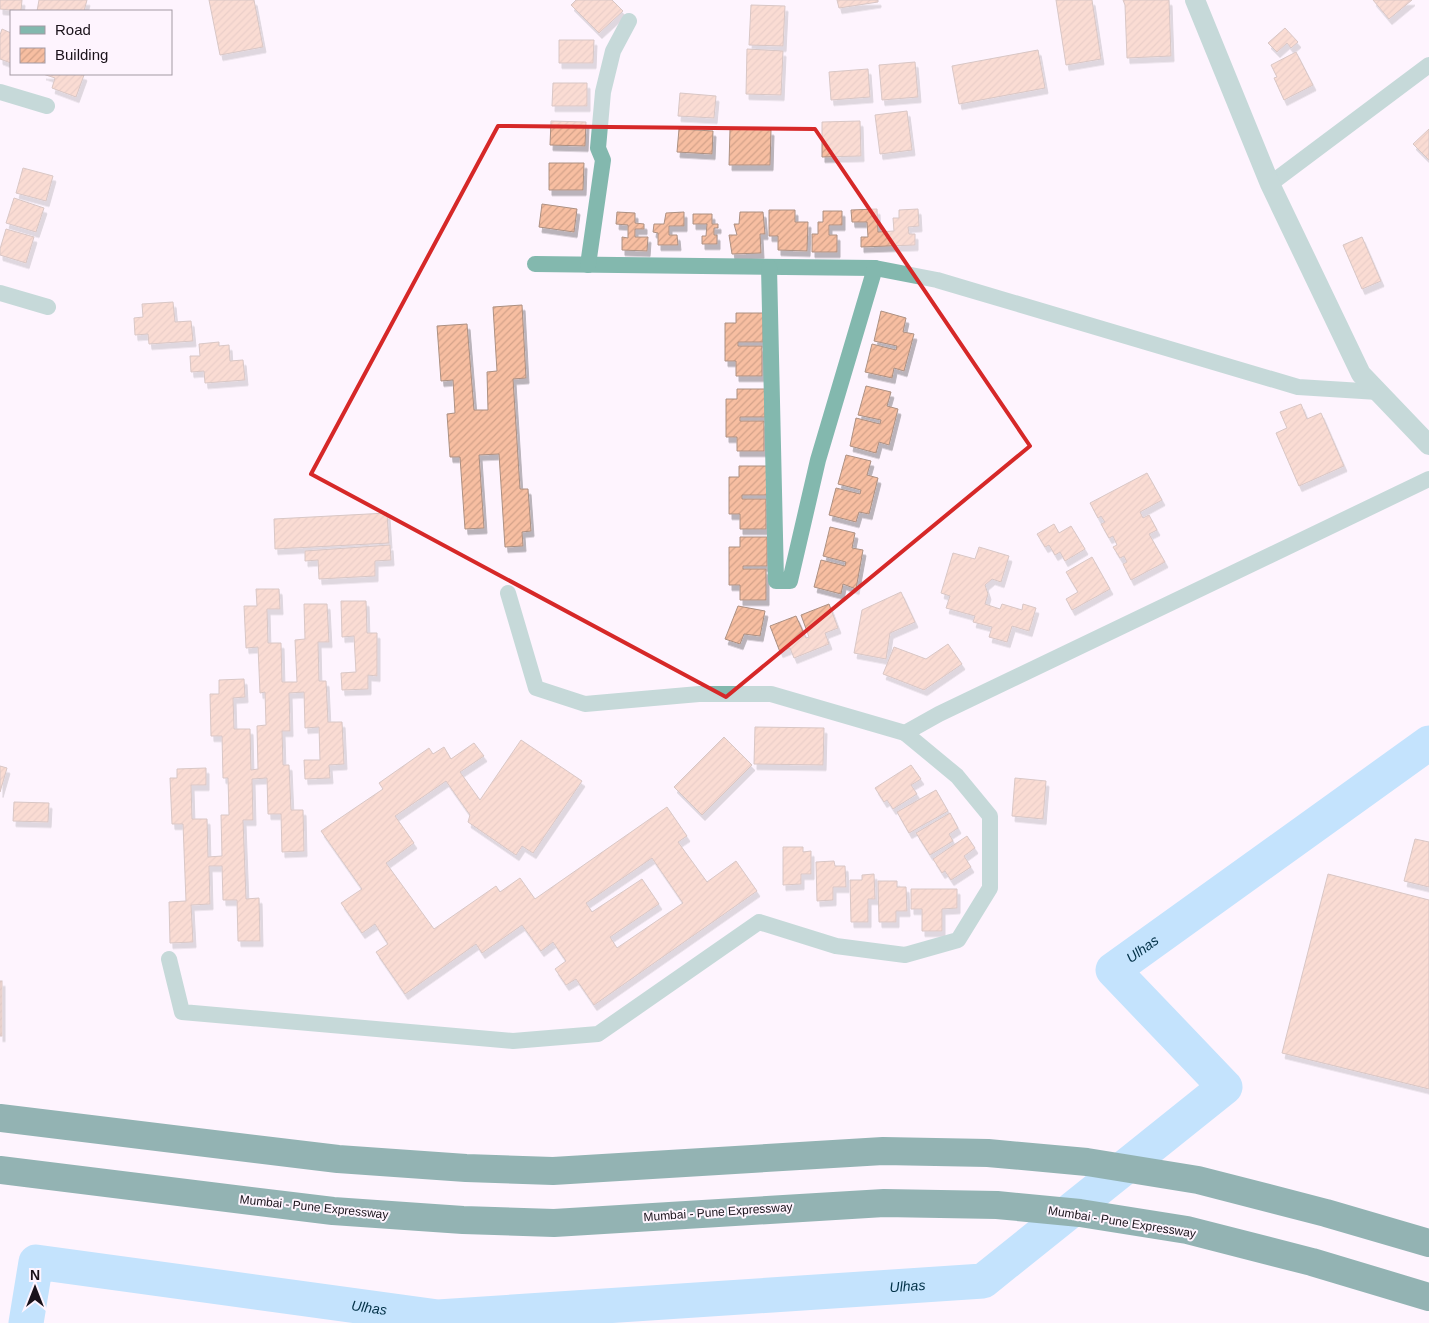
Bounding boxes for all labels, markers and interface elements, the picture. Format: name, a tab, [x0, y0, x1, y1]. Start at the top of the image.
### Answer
legend	[10, 10, 172, 75]
text: Road	[55, 21, 91, 38]
text: Building	[55, 46, 108, 63]
water label: Ulhas	[1123, 932, 1162, 966]
street label: Mumbai - Pune Expressway	[239, 1192, 389, 1222]
street label: Mumbai - Pune Expressway	[643, 1200, 793, 1224]
street label: Mumbai - Pune Expressway	[1047, 1203, 1197, 1241]
north arrow	[10, 1263, 60, 1313]
text: N	[30, 1267, 40, 1283]
water label: Ulhas	[889, 1277, 926, 1295]
water label: Ulhas	[350, 1297, 388, 1318]

